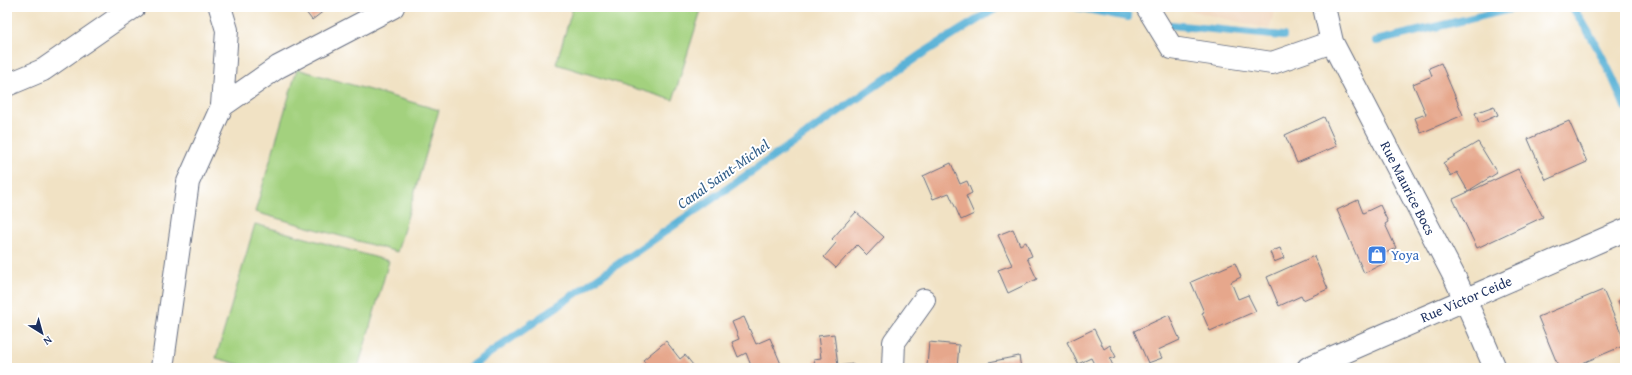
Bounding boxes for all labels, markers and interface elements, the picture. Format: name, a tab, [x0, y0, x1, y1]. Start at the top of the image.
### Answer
water label: Canal Saint-Michel	[673, 134, 774, 214]
street label: Rue Maurice Bocs	[1376, 137, 1440, 239]
shop icon: Yoya	[1366, 244, 1388, 266]
place label: Yoya	[1391, 245, 1419, 265]
street label: Rue Victor Ceide	[1417, 271, 1515, 327]
north arrow	[22, 313, 62, 353]
text: N	[40, 332, 56, 350]

